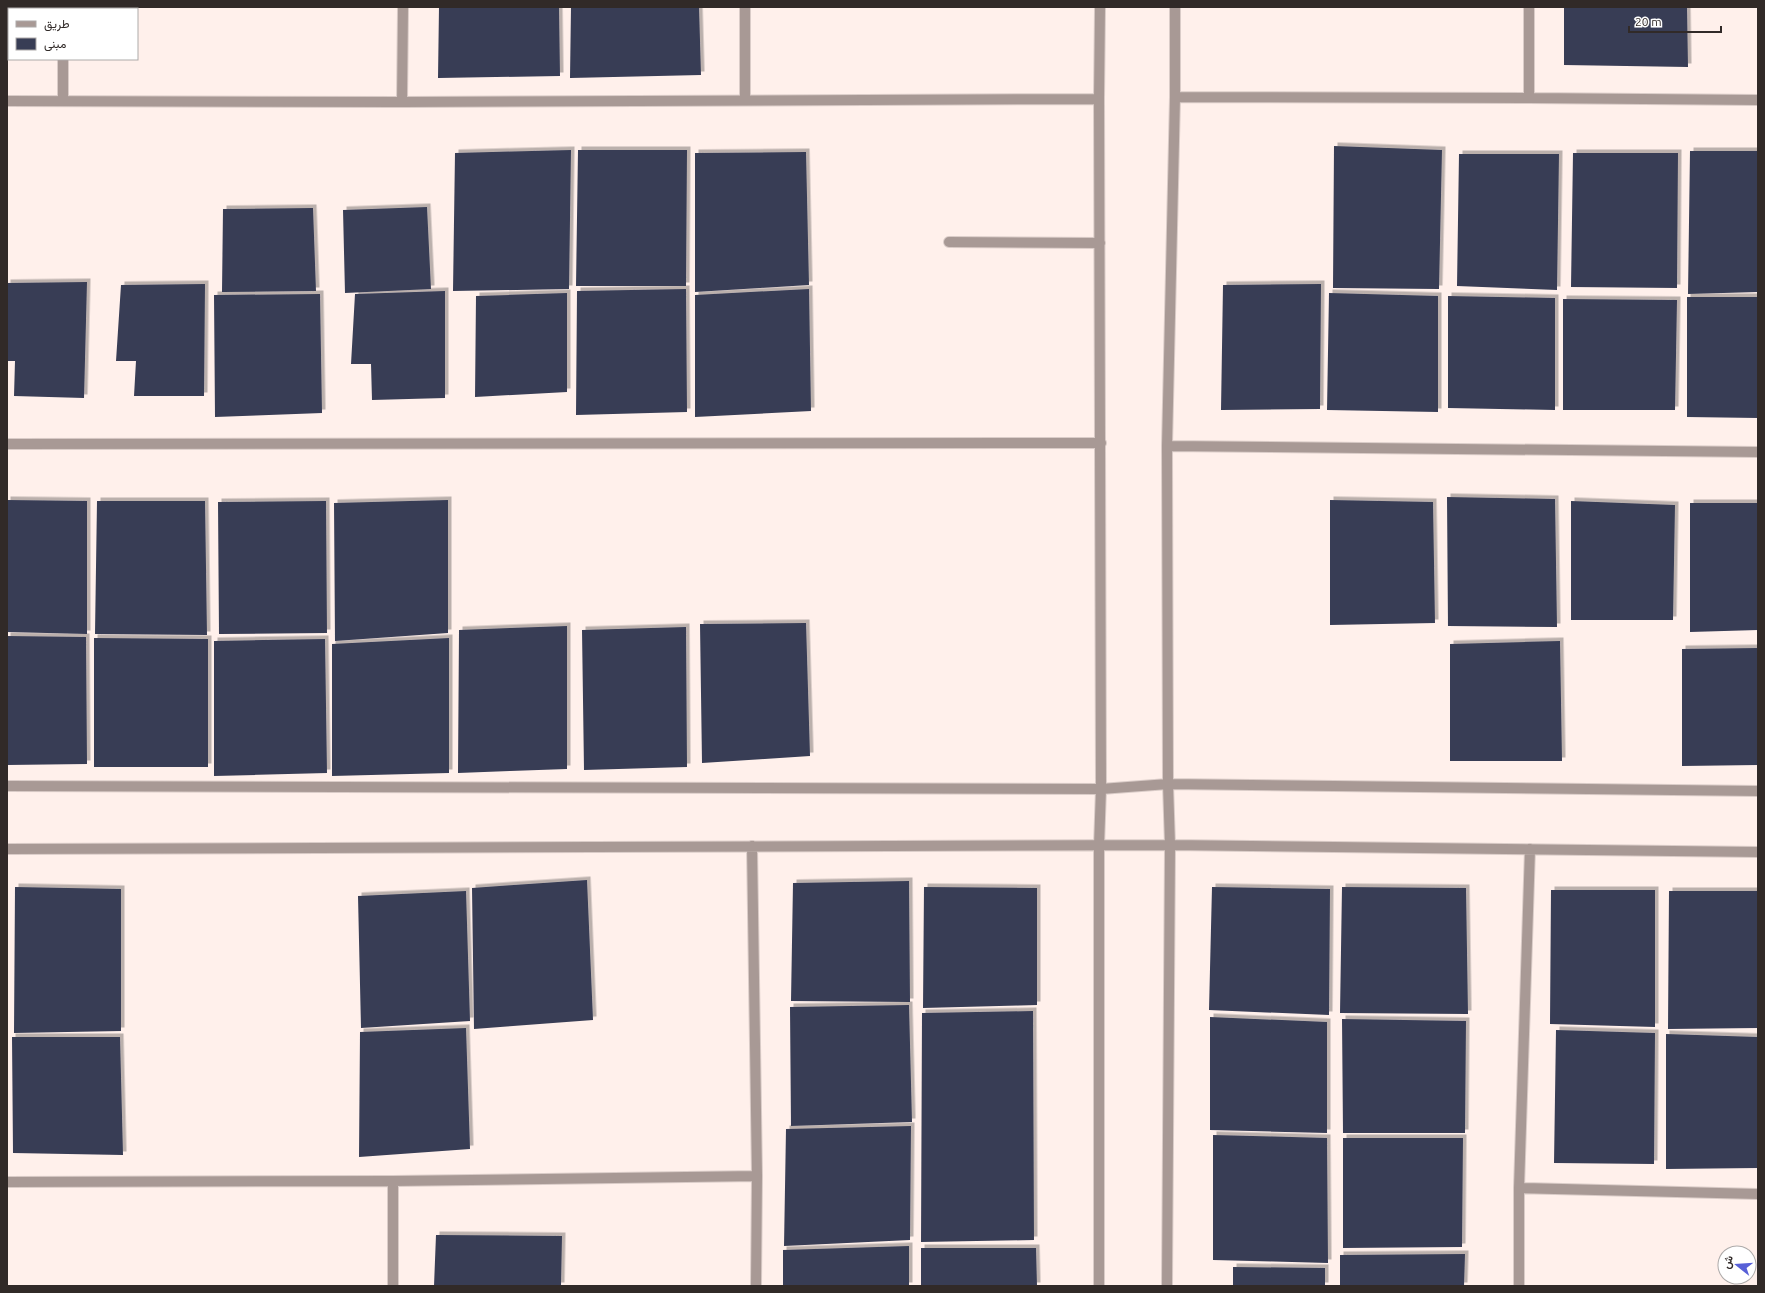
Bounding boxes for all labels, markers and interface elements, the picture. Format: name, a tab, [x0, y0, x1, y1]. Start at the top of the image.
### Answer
legend	[8, 8, 138, 60]
scale bar	[1629, 8, 1721, 34]
text: 20 m	[1635, 15, 1662, 28]
text: طريق	[44, 17, 70, 32]
text: مبنى	[44, 37, 66, 52]
north arrow	[1717, 1245, 1757, 1285]
text: ش	[1720, 1254, 1736, 1270]

